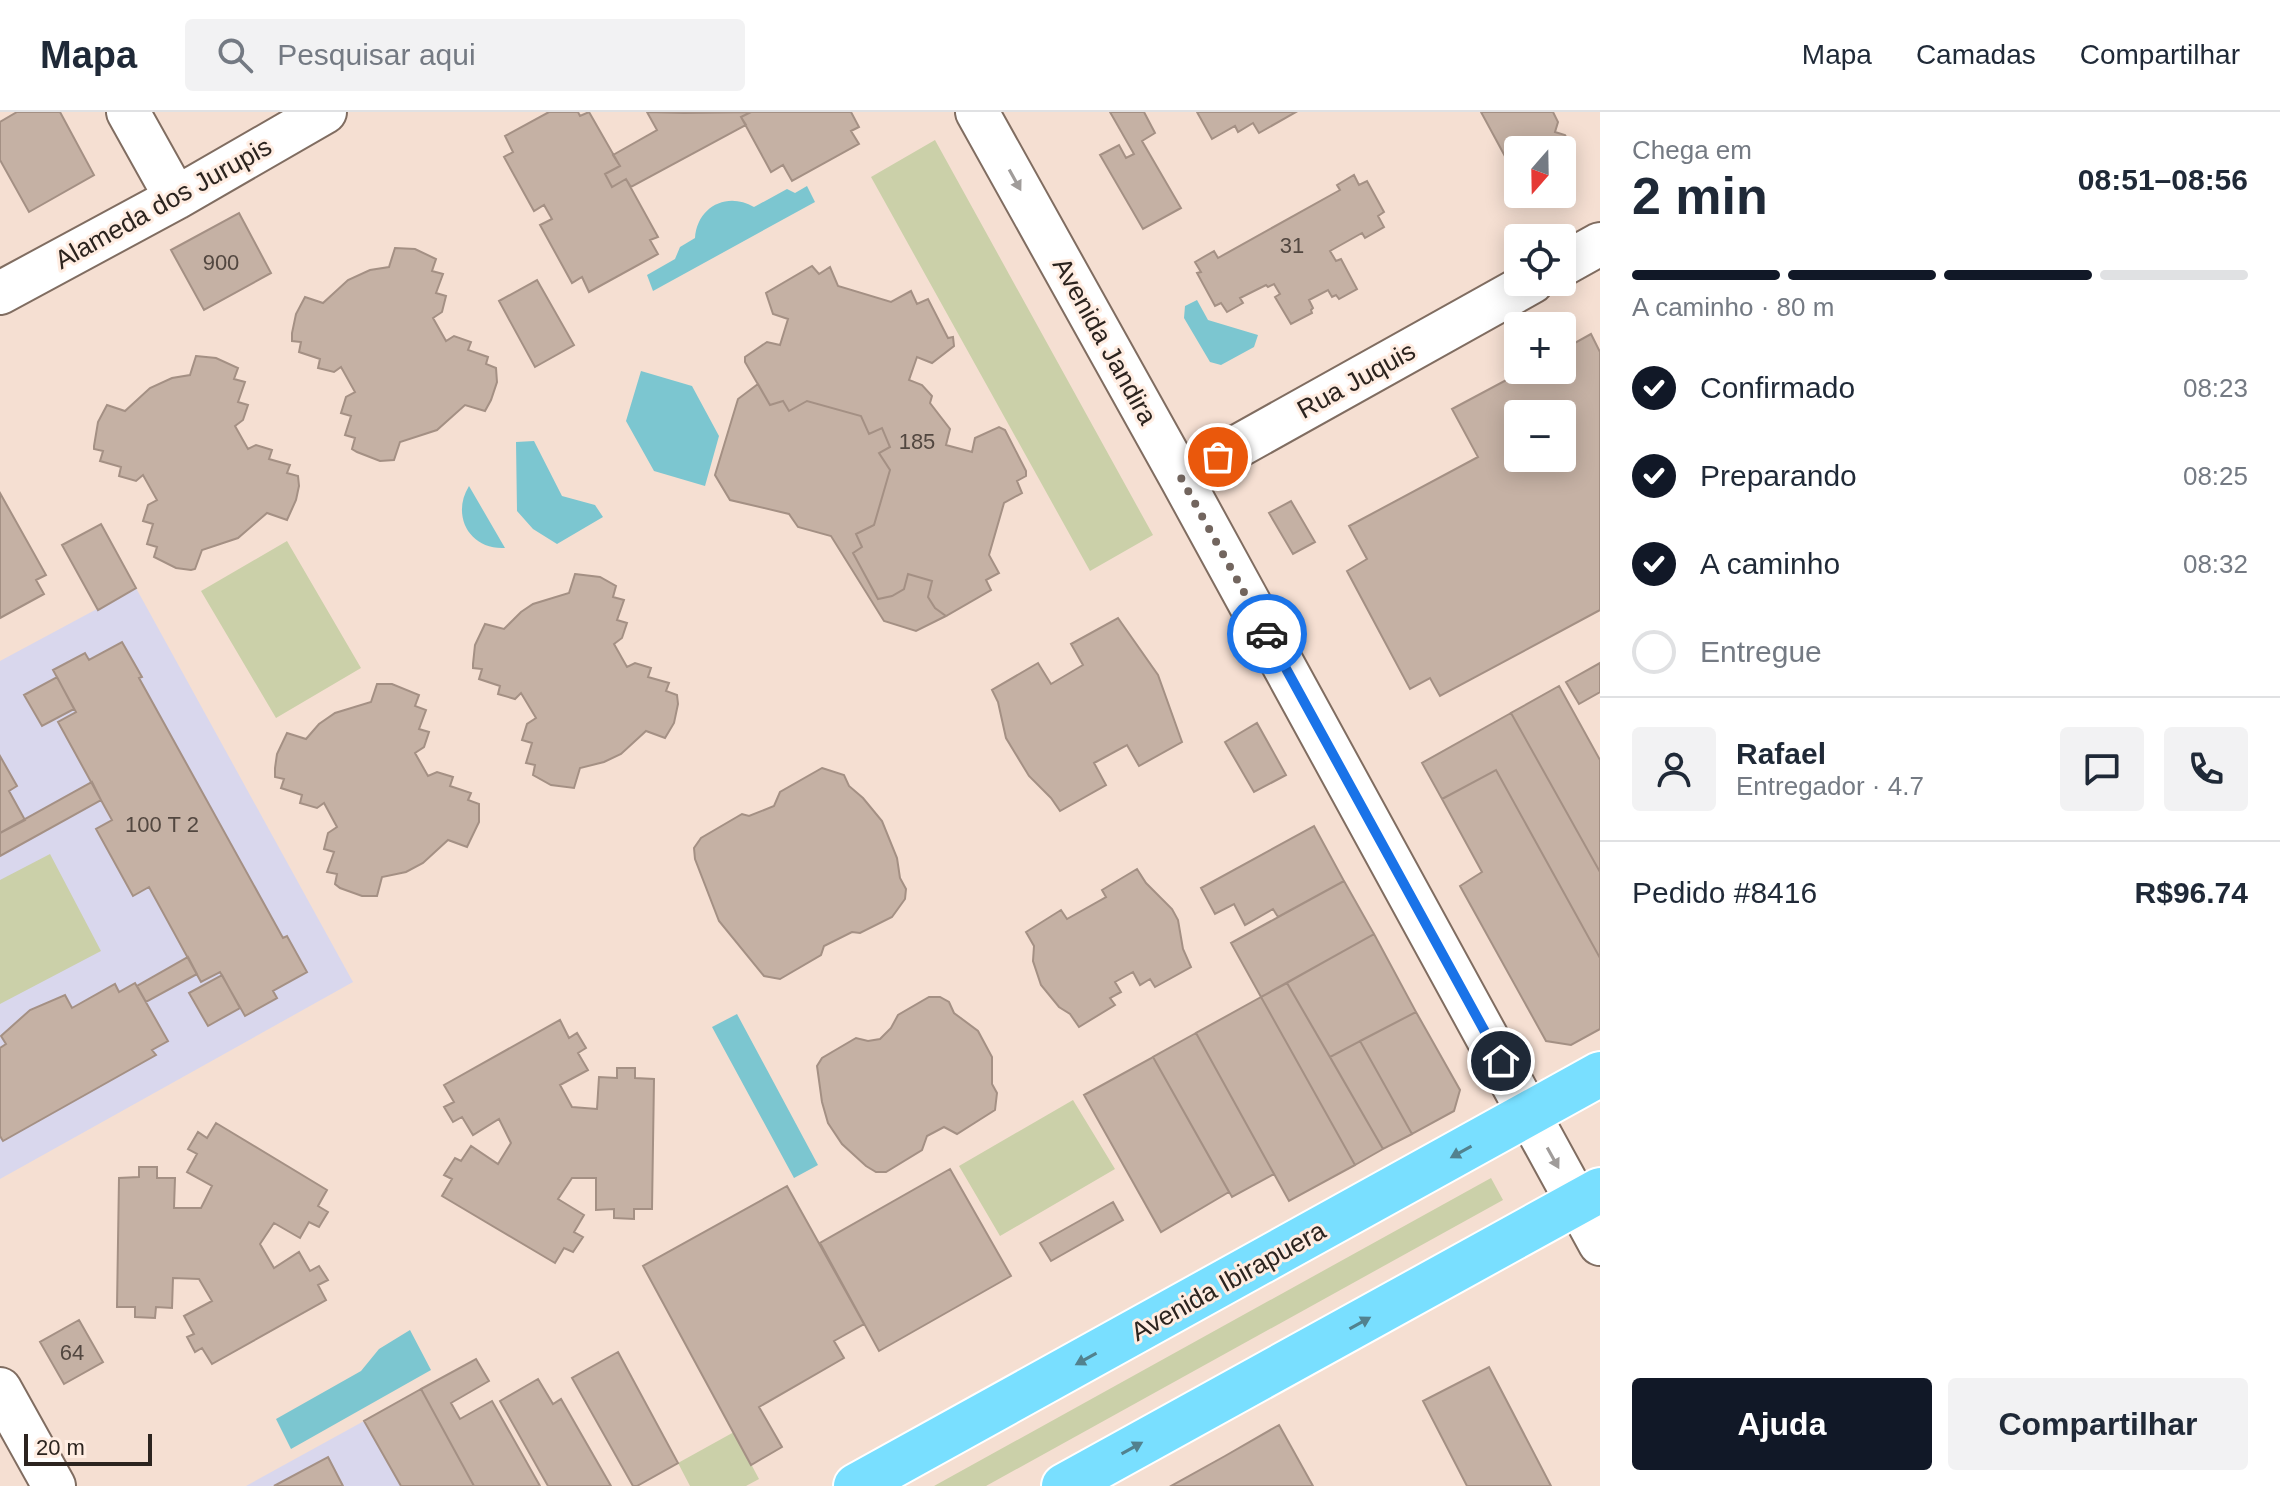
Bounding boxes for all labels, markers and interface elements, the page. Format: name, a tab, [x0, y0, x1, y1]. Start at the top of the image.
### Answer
search box	[185, 19, 745, 91]
icon: search	[213, 33, 257, 77]
text: Mapa	[40, 34, 137, 76]
text: Pesquisar aqui	[277, 38, 476, 71]
text: Mapa	[1802, 39, 1872, 70]
text: Camadas	[1916, 39, 2036, 70]
text: Compartilhar	[2080, 39, 2240, 70]
street label: Alameda dos Jurupis	[50, 131, 276, 275]
text: Chega em	[1632, 135, 1752, 165]
north arrow	[1504, 136, 1576, 208]
map controls	[1504, 136, 1576, 472]
text: 08:51–08:56	[2078, 163, 2248, 196]
text: 2 min	[1632, 167, 1768, 225]
one-way arrow	[1008, 169, 1022, 191]
button: locate	[1504, 224, 1576, 296]
house number: 31	[1280, 233, 1304, 258]
house number: 900	[203, 250, 239, 275]
street label: Avenida Jandira	[1047, 252, 1163, 430]
text: A caminho · 80 m	[1632, 292, 1834, 322]
button: +	[1504, 312, 1576, 384]
street label: Rua Juquis	[1292, 335, 1420, 425]
icon: check	[1632, 366, 1676, 410]
text: Confirmado	[1700, 371, 1855, 404]
text: 08:23	[2183, 373, 2248, 403]
button: −	[1504, 400, 1576, 472]
pin	[1184, 423, 1252, 491]
house number: 185	[899, 429, 935, 454]
icon: bag	[1196, 435, 1240, 479]
icon: check	[1632, 454, 1676, 498]
text: Preparando	[1700, 459, 1857, 492]
text: 08:25	[2183, 461, 2248, 491]
icon: check	[1632, 542, 1676, 586]
text: A caminho	[1700, 547, 1840, 580]
text: 08:32	[2183, 549, 2248, 579]
courier	[1227, 594, 1307, 674]
icon: car	[1245, 612, 1289, 656]
text: Entregue	[1700, 635, 1822, 668]
button: person	[1632, 727, 1716, 811]
button: chat	[2060, 727, 2144, 811]
button: phone	[2164, 727, 2248, 811]
text: Rafael	[1736, 737, 1826, 770]
text: Entregador · 4.7	[1736, 771, 1924, 801]
house number: 100 T 2	[125, 812, 199, 837]
text: Pedido #8416	[1632, 876, 1817, 909]
text: R$96.74	[2135, 876, 2248, 909]
pin	[1467, 1027, 1535, 1095]
icon: home	[1479, 1039, 1523, 1083]
one-way arrow	[1449, 1145, 1472, 1159]
one-way arrow	[1546, 1147, 1559, 1170]
street label: Avenida Ibirapuera	[1125, 1215, 1331, 1347]
one-way arrow	[1349, 1316, 1371, 1330]
house number: 64	[60, 1340, 84, 1365]
one-way arrow	[1074, 1352, 1097, 1366]
button: Ajuda	[1632, 1378, 1932, 1470]
button: Compartilhar	[1948, 1378, 2248, 1470]
scale bar	[24, 1430, 152, 1466]
text: 20 m	[36, 1435, 85, 1460]
one-way arrow	[1121, 1442, 1144, 1455]

